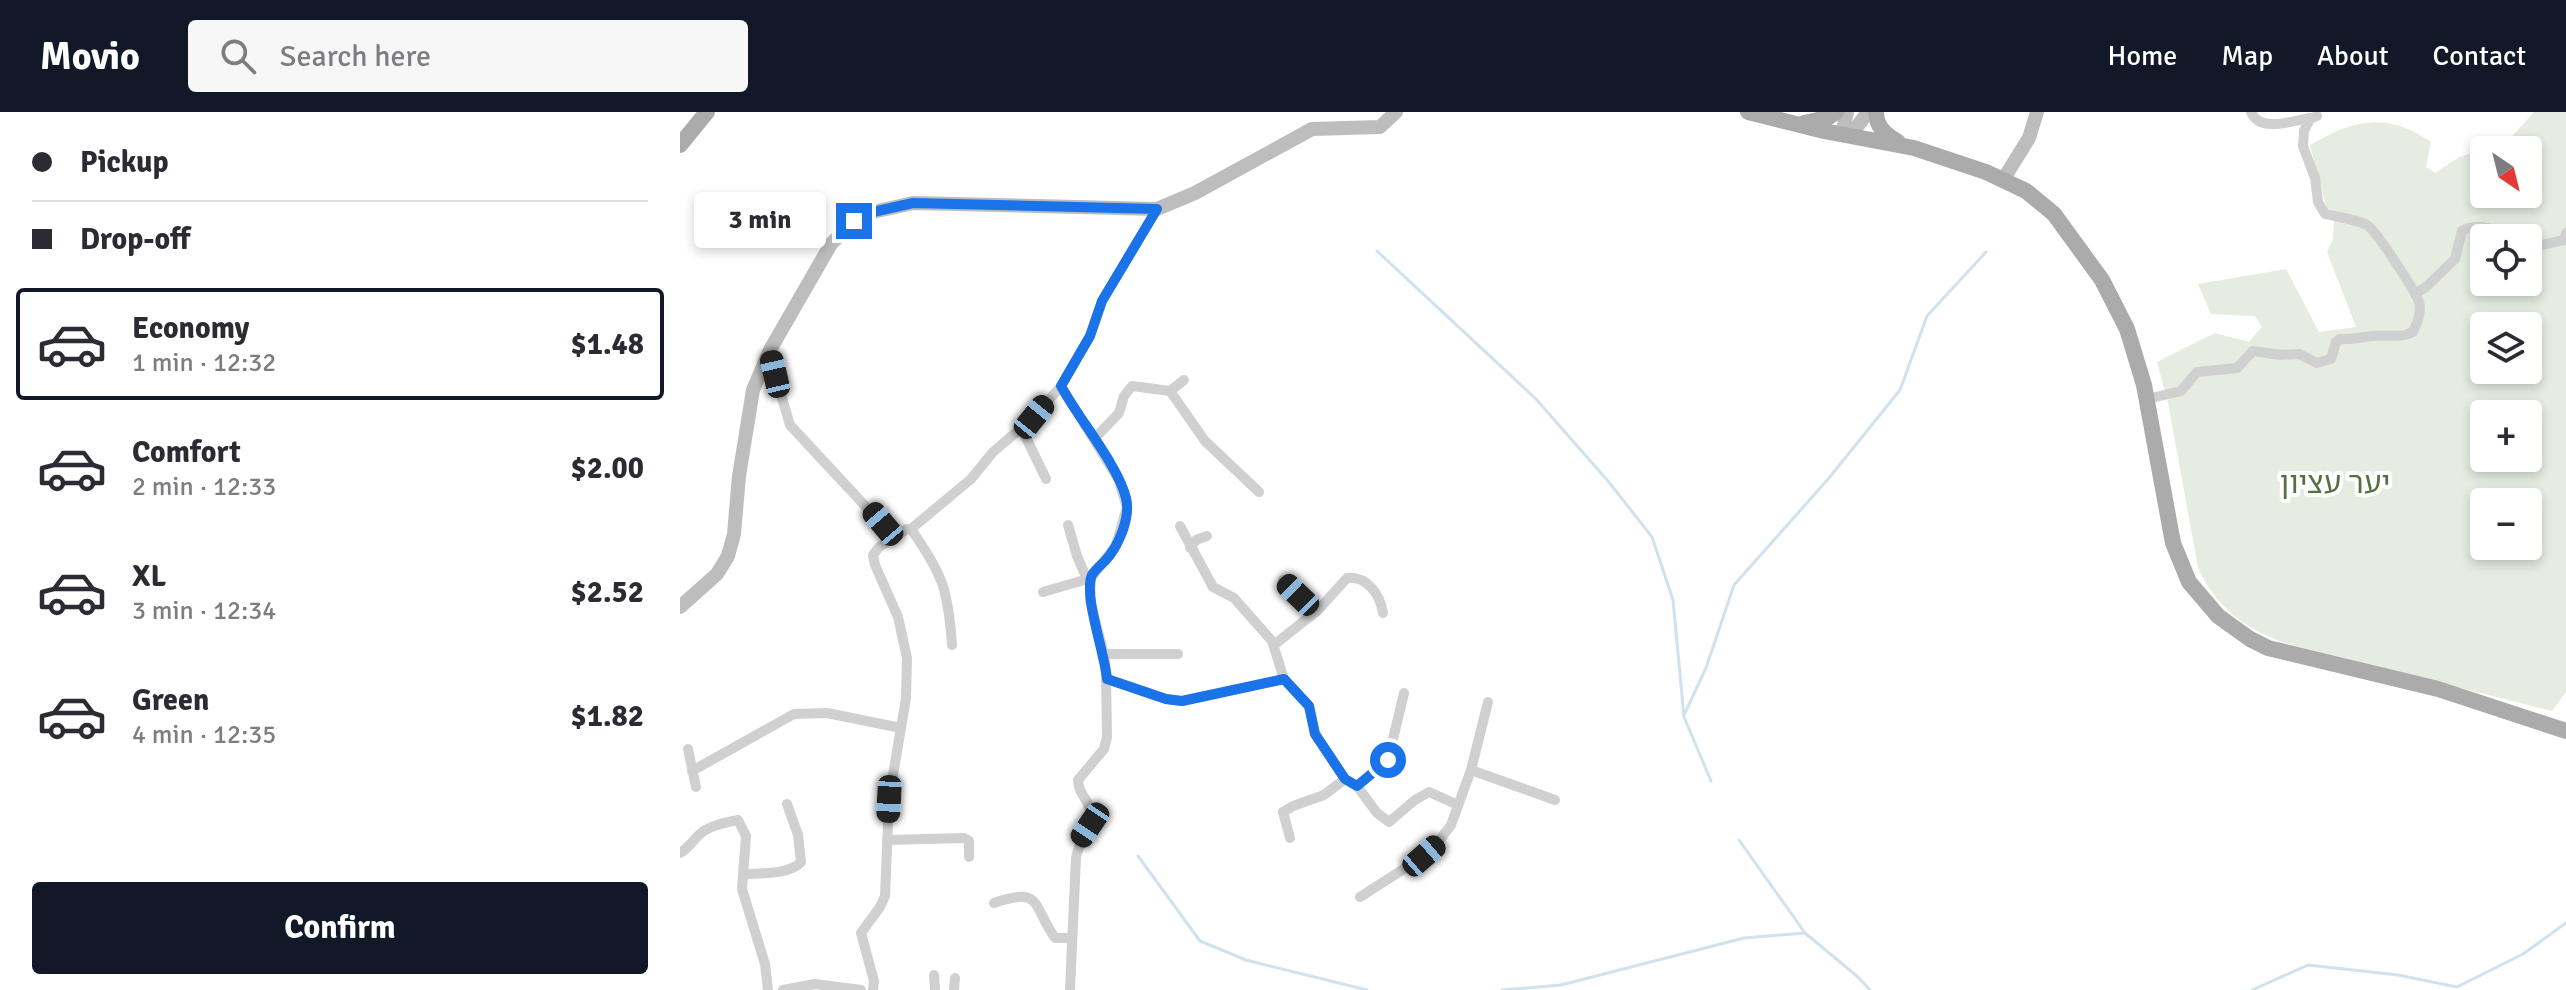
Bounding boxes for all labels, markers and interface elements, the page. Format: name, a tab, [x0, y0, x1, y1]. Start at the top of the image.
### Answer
search box	[188, 20, 748, 92]
text: Movio	[40, 33, 140, 80]
icon: search	[216, 34, 260, 78]
text: Search here	[280, 38, 431, 75]
text: Home	[2108, 39, 2177, 73]
text: Map	[2221, 39, 2273, 73]
text: About	[2317, 39, 2389, 73]
text: Contact	[2433, 39, 2526, 73]
north arrow	[2470, 136, 2542, 208]
map controls	[2470, 136, 2542, 560]
text: Pickup	[80, 144, 169, 181]
callout: 3 min	[694, 193, 826, 249]
route end	[836, 203, 872, 239]
text: 3 min	[729, 204, 791, 236]
text: Drop-off	[80, 221, 190, 258]
button: locate	[2470, 224, 2542, 296]
icon: car	[36, 308, 108, 380]
text: Economy	[132, 310, 249, 347]
button: layers	[2470, 312, 2542, 384]
text: $1.48	[571, 326, 644, 363]
text: 1 min · 12:32	[132, 347, 276, 379]
car	[758, 348, 792, 400]
car	[1010, 391, 1058, 443]
button: +	[2470, 400, 2542, 472]
icon: car	[36, 432, 108, 504]
text: Comfort	[132, 434, 241, 471]
text: $2.00	[571, 450, 644, 487]
park label: יער עציון	[2280, 465, 2390, 502]
text: 2 min · 12:33	[132, 471, 276, 503]
button: −	[2470, 488, 2542, 560]
car	[858, 498, 908, 550]
icon: car	[36, 556, 108, 628]
text: XL	[132, 558, 166, 595]
car	[1272, 570, 1324, 620]
text: $2.52	[571, 574, 644, 611]
text: 3 min · 12:34	[132, 595, 276, 627]
icon: car	[36, 680, 108, 752]
text: Green	[132, 682, 209, 719]
text: $1.82	[571, 698, 644, 735]
text: 4 min · 12:35	[132, 719, 276, 751]
route start	[1370, 742, 1406, 778]
car	[876, 774, 902, 824]
car	[1067, 798, 1113, 852]
car	[1398, 831, 1450, 881]
button: Confirm	[32, 882, 648, 974]

